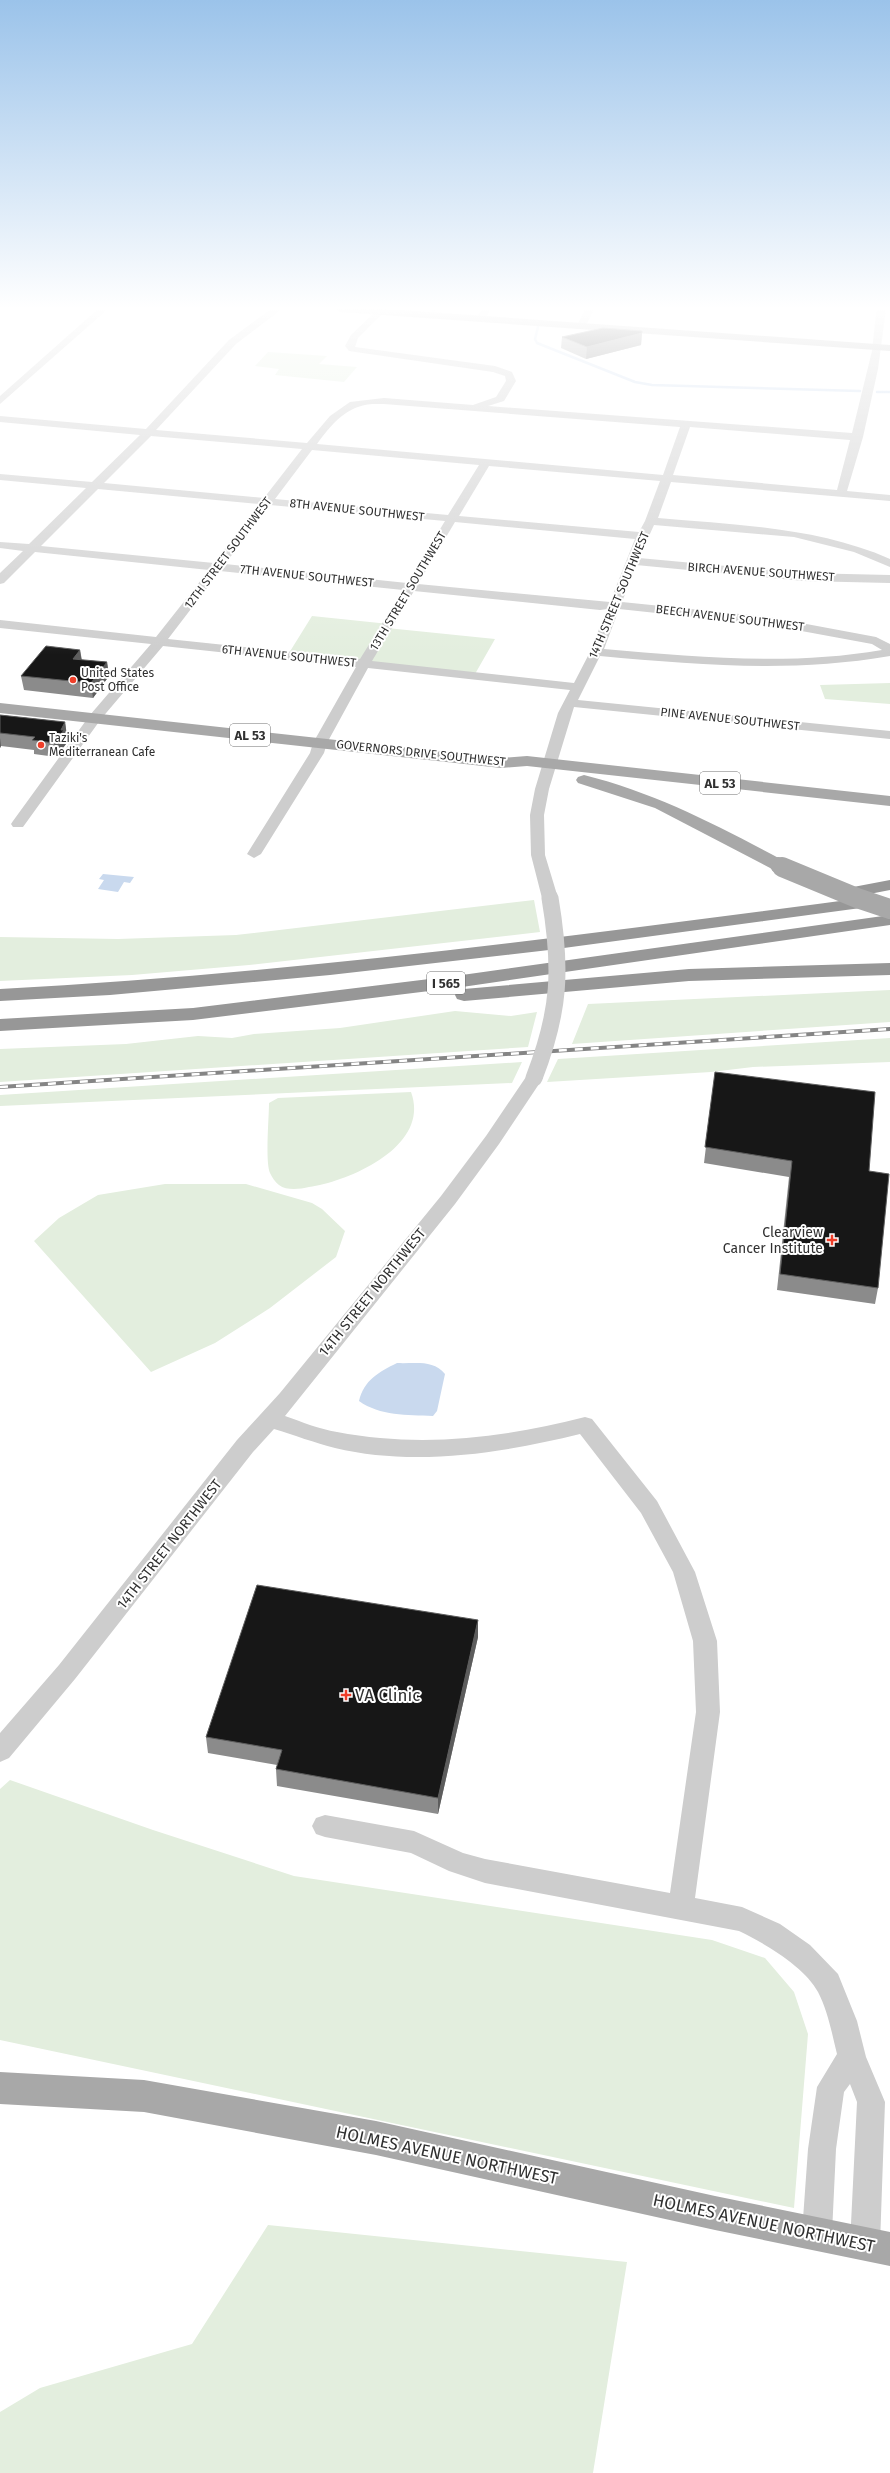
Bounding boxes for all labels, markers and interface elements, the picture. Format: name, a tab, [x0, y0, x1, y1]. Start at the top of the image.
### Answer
street label: 12TH STREET SOUTHWEST	[181, 494, 275, 612]
street label: 8TH AVENUE SOUTHWEST	[289, 496, 426, 524]
street label: 13TH STREET SOUTHWEST	[367, 528, 449, 653]
street label: 14TH STREET SOUTHWEST	[586, 529, 652, 660]
street label: BIRCH AVENUE SOUTHWEST	[687, 560, 836, 584]
street label: 7TH AVENUE SOUTHWEST	[240, 562, 375, 590]
street label: BEECH AVENUE SOUTHWEST	[655, 602, 806, 634]
street label: 6TH AVENUE SOUTHWEST	[221, 642, 358, 670]
place label: United States Post Office	[81, 666, 154, 694]
marker: United States Post Office	[68, 675, 78, 685]
street label: PINE AVENUE SOUTHWEST	[660, 705, 801, 733]
road number: AL 53	[230, 724, 270, 746]
place label: Taziki's Mediterranean Cafe	[49, 731, 155, 759]
street label: GOVERNORS DRIVE SOUTHWEST	[336, 737, 507, 769]
marker: Taziki's Mediterranean Cafe	[36, 740, 46, 750]
road number: AL 53	[700, 772, 740, 794]
road number: I 565	[427, 972, 465, 994]
street label: 14TH STREET NORTHWEST	[315, 1224, 430, 1360]
place label: Clearview Cancer Institute	[723, 1224, 823, 1257]
marker: Clearview Cancer Institute	[826, 1234, 838, 1246]
street label: 14TH STREET NORTHWEST	[113, 1475, 226, 1613]
place label: VA Clinic	[355, 1685, 420, 1706]
marker: VA Clinic	[340, 1689, 352, 1701]
street label: HOLMES AVENUE NORTHWEST	[334, 2122, 560, 2189]
street label: HOLMES AVENUE NORTHWEST	[651, 2190, 877, 2257]

